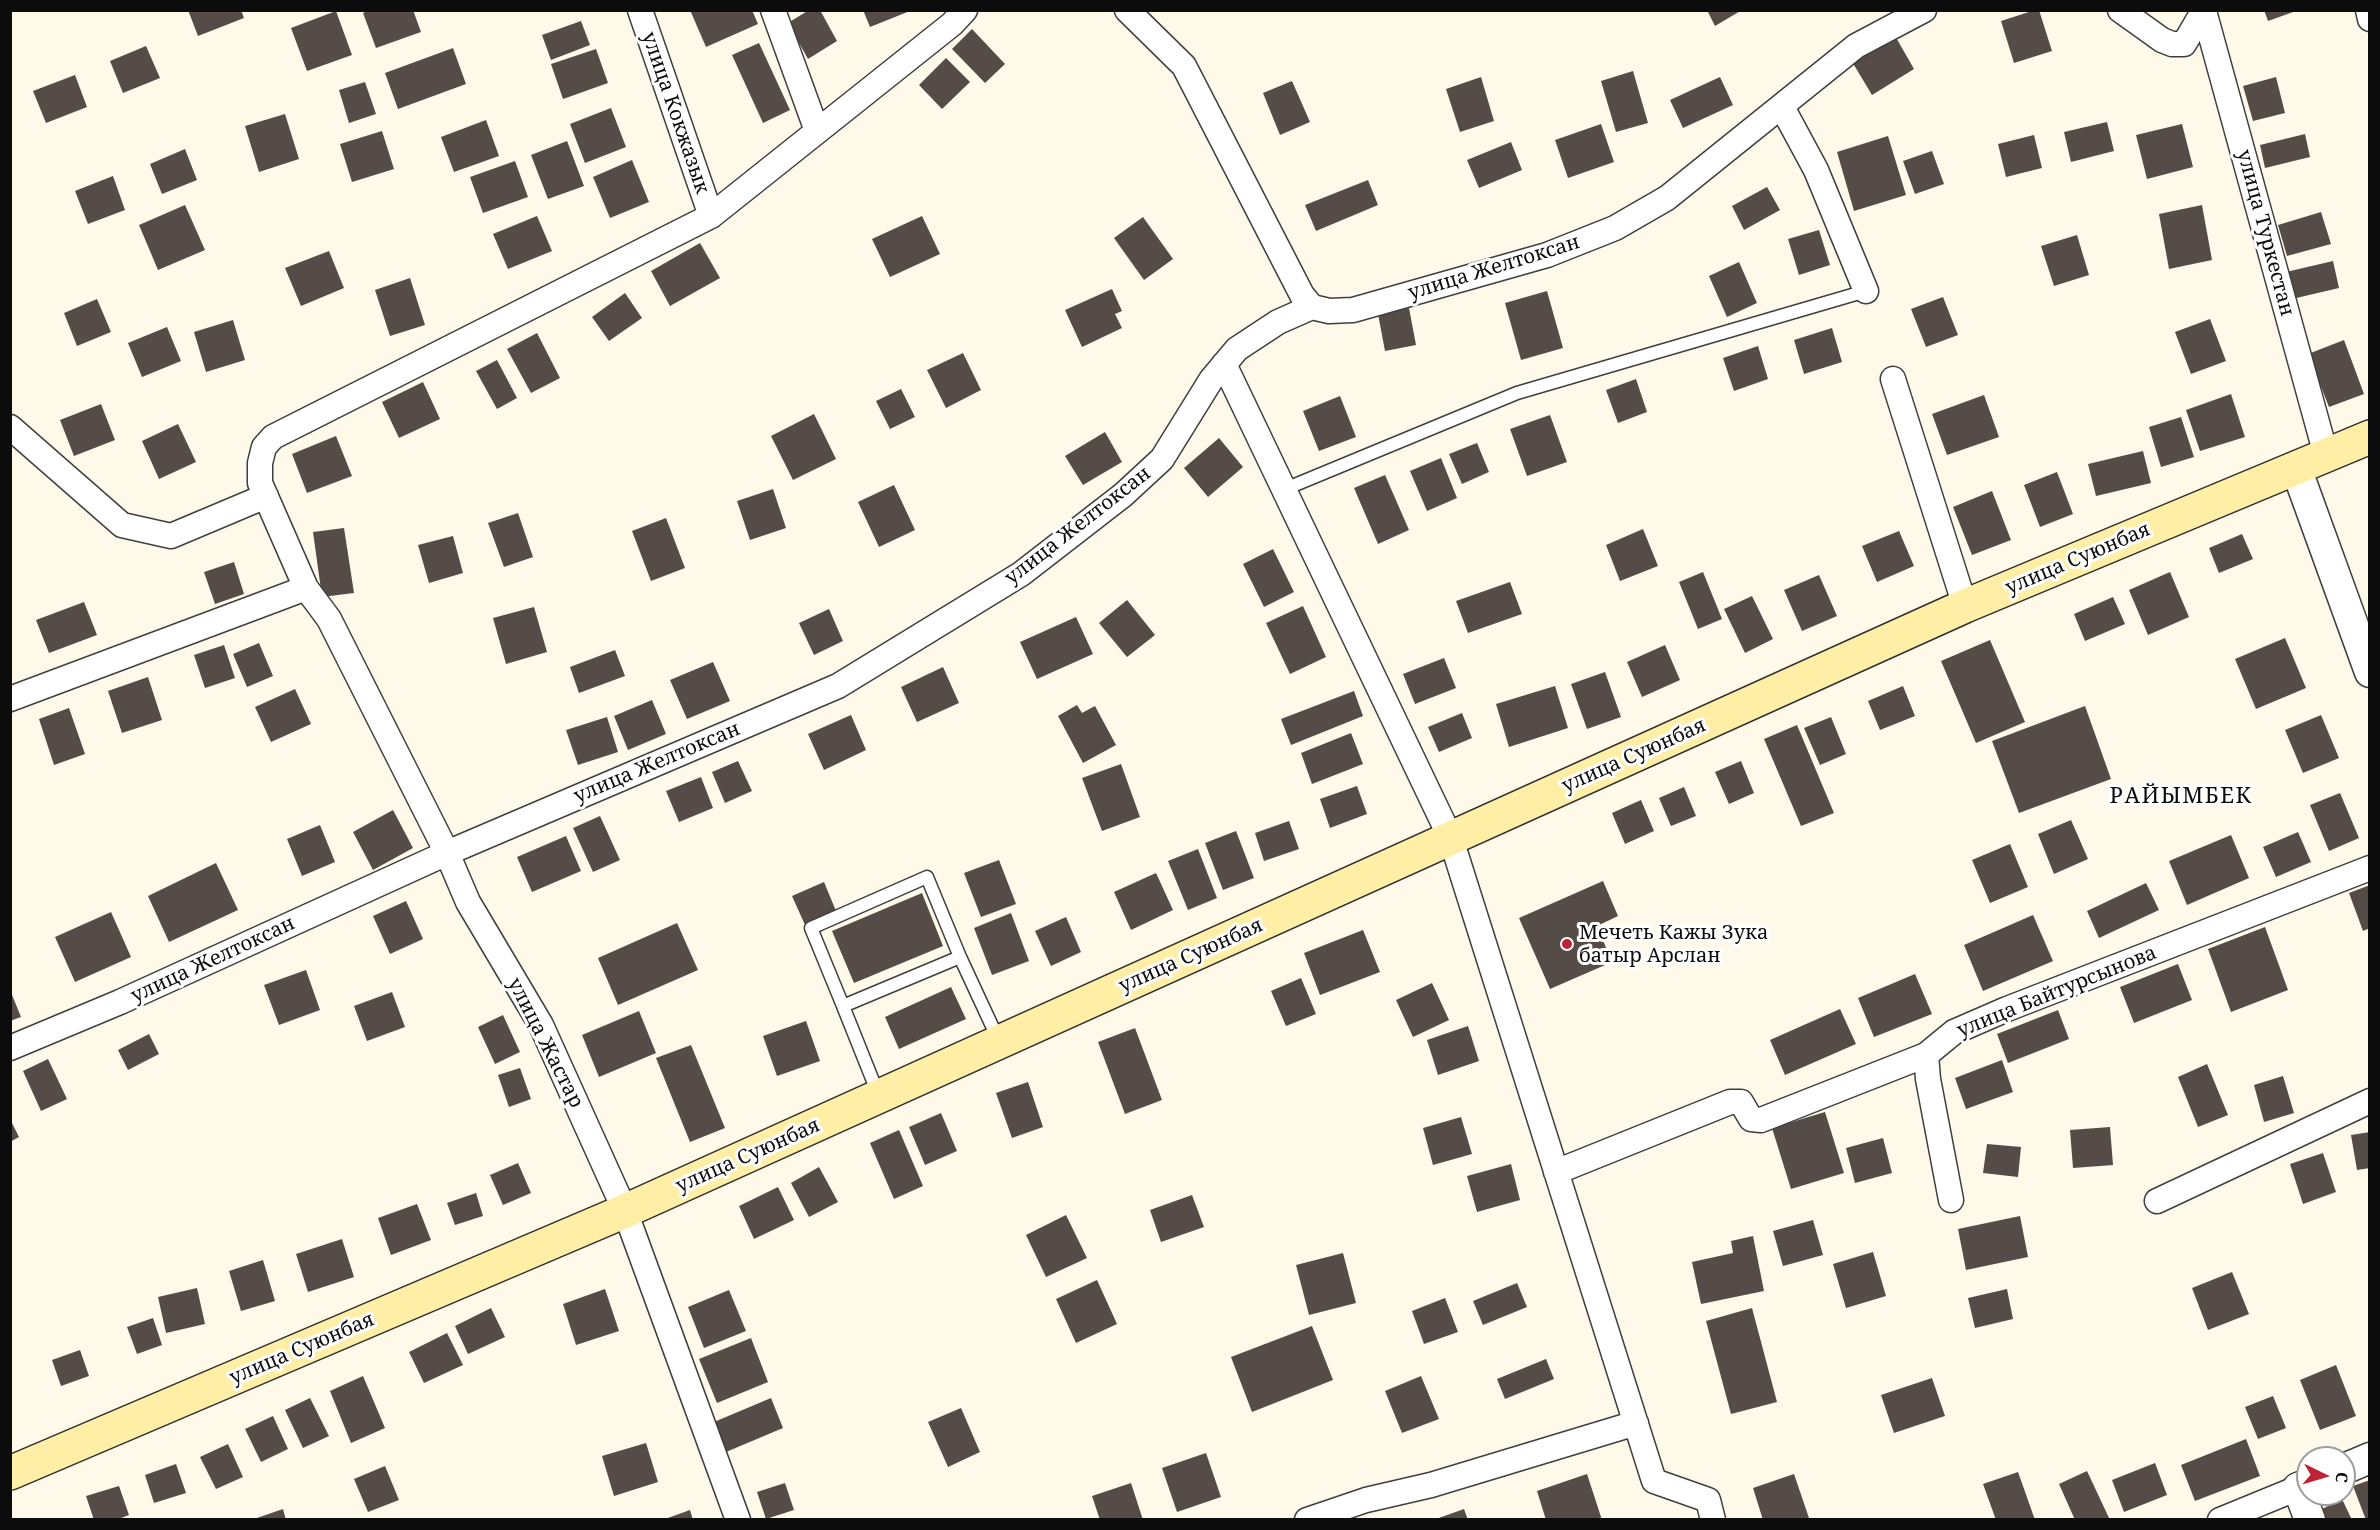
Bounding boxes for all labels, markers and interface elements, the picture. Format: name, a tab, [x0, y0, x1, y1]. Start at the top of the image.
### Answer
street label: улица Кокжазык	[636, 29, 714, 197]
street label: улица Туркестан	[2231, 147, 2299, 319]
street label: улица Желтоксан	[1405, 230, 1583, 306]
street label: улица Желтоксан	[1000, 462, 1156, 590]
street label: улица Суюнбая	[2002, 518, 2154, 600]
street label: улица Суюнбая	[1558, 714, 1710, 798]
street label: улица Желтоксан	[570, 717, 744, 809]
district label: РАЙЫМБЕК	[2110, 784, 2252, 810]
street label: улица Желтоксан	[127, 911, 299, 1009]
street label: улица Суюнбая	[1115, 914, 1267, 998]
place label: Мечеть Кажы Зука батыр Арслан	[1579, 921, 1768, 968]
marker: Мечеть Кажы Зука батыр Арслан	[1560, 937, 1574, 951]
street label: улица Байтурсынова	[1954, 941, 2160, 1043]
street label: улица Жастар	[502, 974, 588, 1112]
street label: улица Суюнбая	[672, 1114, 824, 1198]
street label: улица Суюнбая	[226, 1308, 378, 1390]
north arrow	[2296, 1446, 2356, 1506]
text: С	[2331, 1471, 2353, 1484]

